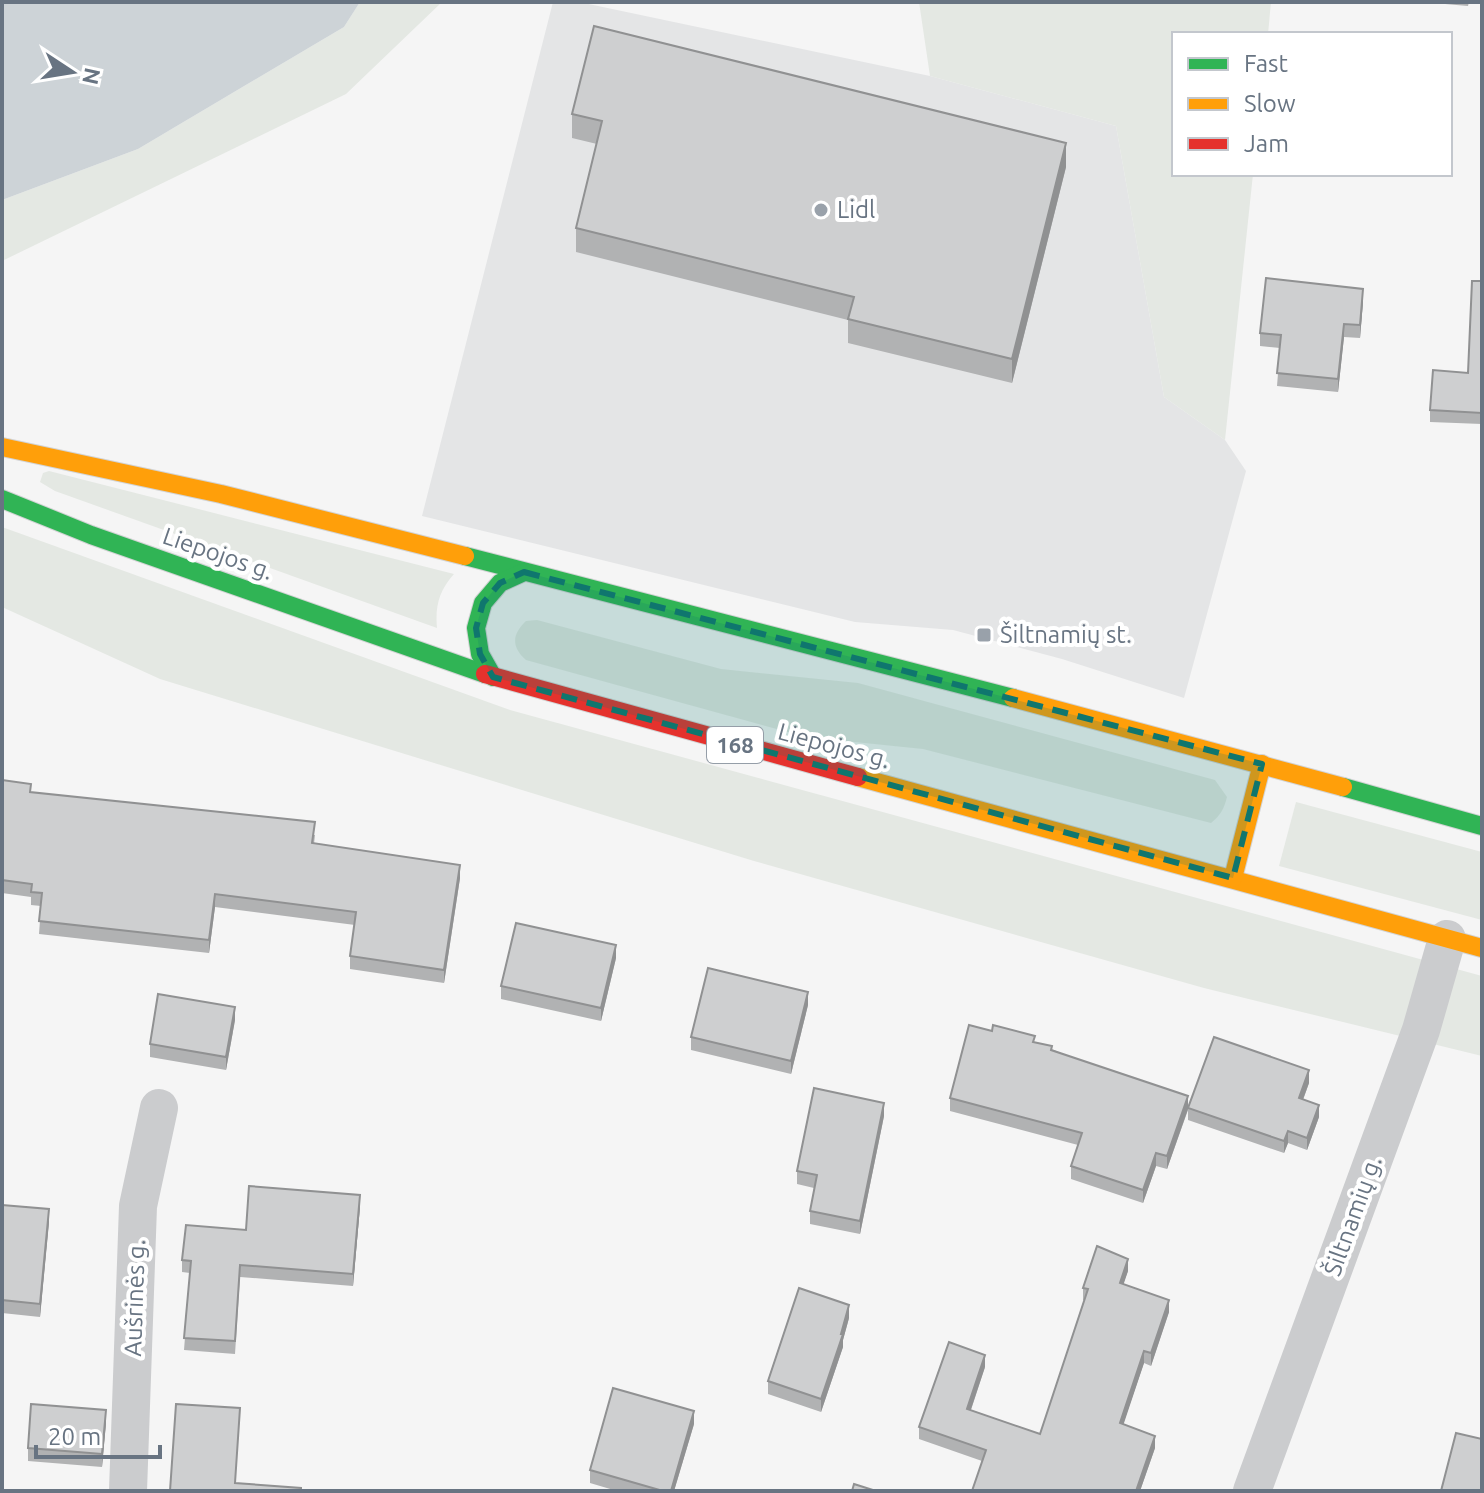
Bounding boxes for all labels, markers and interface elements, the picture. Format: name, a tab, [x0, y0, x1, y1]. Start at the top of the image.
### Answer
north arrow	[32, 32, 112, 112]
legend	[1172, 32, 1452, 176]
text: Fast	[1244, 50, 1288, 77]
text: N	[78, 66, 106, 87]
text: Slow	[1244, 90, 1296, 117]
text: Jam	[1244, 130, 1289, 157]
place label: Lidl	[837, 196, 875, 223]
marker: Lidl	[812, 201, 830, 219]
street label: Liepojos g.	[159, 522, 277, 585]
place label: Šiltnamių st.	[1000, 620, 1132, 648]
marker: Šiltnamių st.	[975, 626, 993, 644]
street label: Liepojos g.	[775, 718, 893, 773]
road number: 168	[707, 727, 763, 763]
street label: Šiltnamių g.	[1317, 1152, 1387, 1279]
street label: Aušrinės g.	[119, 1239, 150, 1357]
scale bar	[36, 1409, 160, 1459]
text: 20 m	[48, 1423, 101, 1450]

